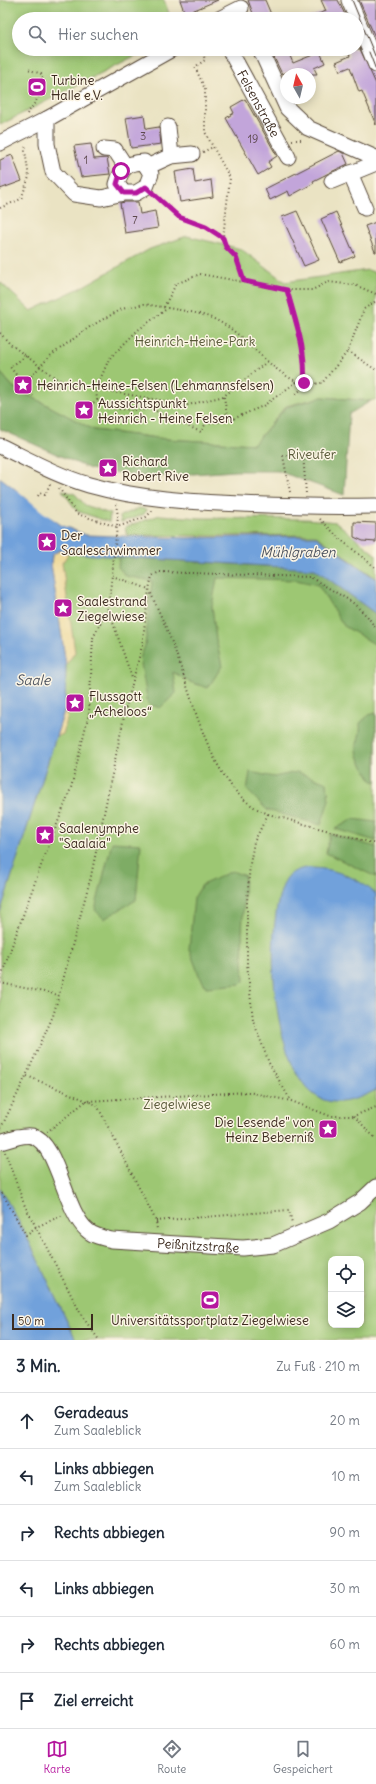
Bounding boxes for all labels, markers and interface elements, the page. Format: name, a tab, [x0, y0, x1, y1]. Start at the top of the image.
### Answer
search box	[12, 12, 364, 56]
icon: search	[26, 23, 48, 45]
text: Hier suchen	[58, 25, 138, 44]
street label: Felsenstraße	[233, 67, 284, 140]
north arrow	[280, 68, 316, 104]
place label: Turbine Halle e.V.	[51, 72, 103, 104]
sports icon: Turbine Halle e.V.	[26, 76, 48, 98]
house number: 3	[140, 129, 146, 143]
house number: 19	[248, 132, 258, 146]
house number: 1	[84, 153, 88, 167]
route start	[112, 162, 130, 180]
house number: 7	[132, 213, 138, 227]
park label: Heinrich-Heine-Park	[135, 333, 256, 350]
place icon: Heinrich-Heine-Felsen (Lehmannsfelsen)	[12, 374, 34, 396]
route end	[295, 374, 313, 392]
place label: Heinrich-Heine-Felsen (Lehmannsfelsen)	[37, 377, 274, 394]
place label: Aussichtspunkt Heinrich - Heine Felsen	[98, 395, 233, 427]
place icon: Aussichtspunkt Heinrich - Heine Felsen	[73, 399, 95, 421]
park label: Riveufer	[288, 446, 337, 463]
place label: Richard Robert Rive	[122, 453, 189, 485]
place icon: Richard Robert Rive	[97, 457, 119, 479]
place label: Der Saaleschwimmer	[61, 527, 162, 559]
place icon: Der Saaleschwimmer	[36, 531, 58, 553]
water label: Mühlgraben	[260, 543, 337, 561]
place label: Saalestrand Ziegelwiese	[77, 593, 147, 625]
place icon: Saalestrand Ziegelwiese	[52, 597, 74, 619]
water label: Saale	[16, 671, 52, 689]
place label: Flussgott „Acheloos“	[89, 688, 152, 720]
place icon: Flussgott „Acheloos“	[64, 692, 86, 714]
place label: Saalenymphe "Saalaia"	[59, 820, 139, 852]
place icon: Saalenymphe "Saalaia"	[34, 824, 56, 846]
park label: Ziegelwiese	[143, 1096, 211, 1113]
place label: Die Lesende" von Heinz Beberniß	[214, 1114, 314, 1146]
place icon: Die Lesende" von Heinz Beberniß	[317, 1118, 339, 1140]
street label: Peißnitzstraße	[157, 1235, 240, 1257]
map controls	[328, 1256, 364, 1328]
button: locate	[328, 1256, 364, 1292]
sports icon: Universitätssportplatz Ziegelwiese	[199, 1289, 221, 1311]
button: layers	[328, 1292, 364, 1328]
scale bar	[12, 1312, 93, 1331]
place label: Universitätssportplatz Ziegelwiese	[111, 1312, 309, 1329]
text: 50 m	[18, 1314, 44, 1328]
text: 3 Min.	[16, 1355, 61, 1377]
text: Zu Fuß · 210 m	[276, 1358, 360, 1375]
text: Geradeaus	[54, 1403, 128, 1422]
icon: ahead	[16, 1410, 38, 1432]
text: 20 m	[330, 1412, 360, 1429]
text: Zum Saaleblick	[54, 1422, 141, 1439]
text: Links abbiegen	[54, 1459, 154, 1478]
icon: left	[16, 1466, 38, 1488]
text: 10 m	[332, 1468, 360, 1485]
text: Zum Saaleblick	[54, 1478, 141, 1495]
icon: right	[16, 1522, 38, 1544]
text: Rechts abbiegen	[54, 1523, 165, 1542]
text: 90 m	[329, 1524, 360, 1541]
icon: left	[16, 1578, 38, 1600]
text: Links abbiegen	[54, 1579, 154, 1598]
text: 30 m	[330, 1580, 360, 1597]
icon: right	[16, 1634, 38, 1656]
text: Rechts abbiegen	[54, 1635, 165, 1654]
text: 60 m	[329, 1636, 360, 1653]
icon: arrive	[16, 1690, 38, 1712]
text: Ziel erreicht	[54, 1691, 133, 1710]
tab: Karte	[43, 1738, 70, 1776]
tab: Route	[157, 1738, 186, 1776]
tab: Gespeichert	[273, 1738, 333, 1776]

